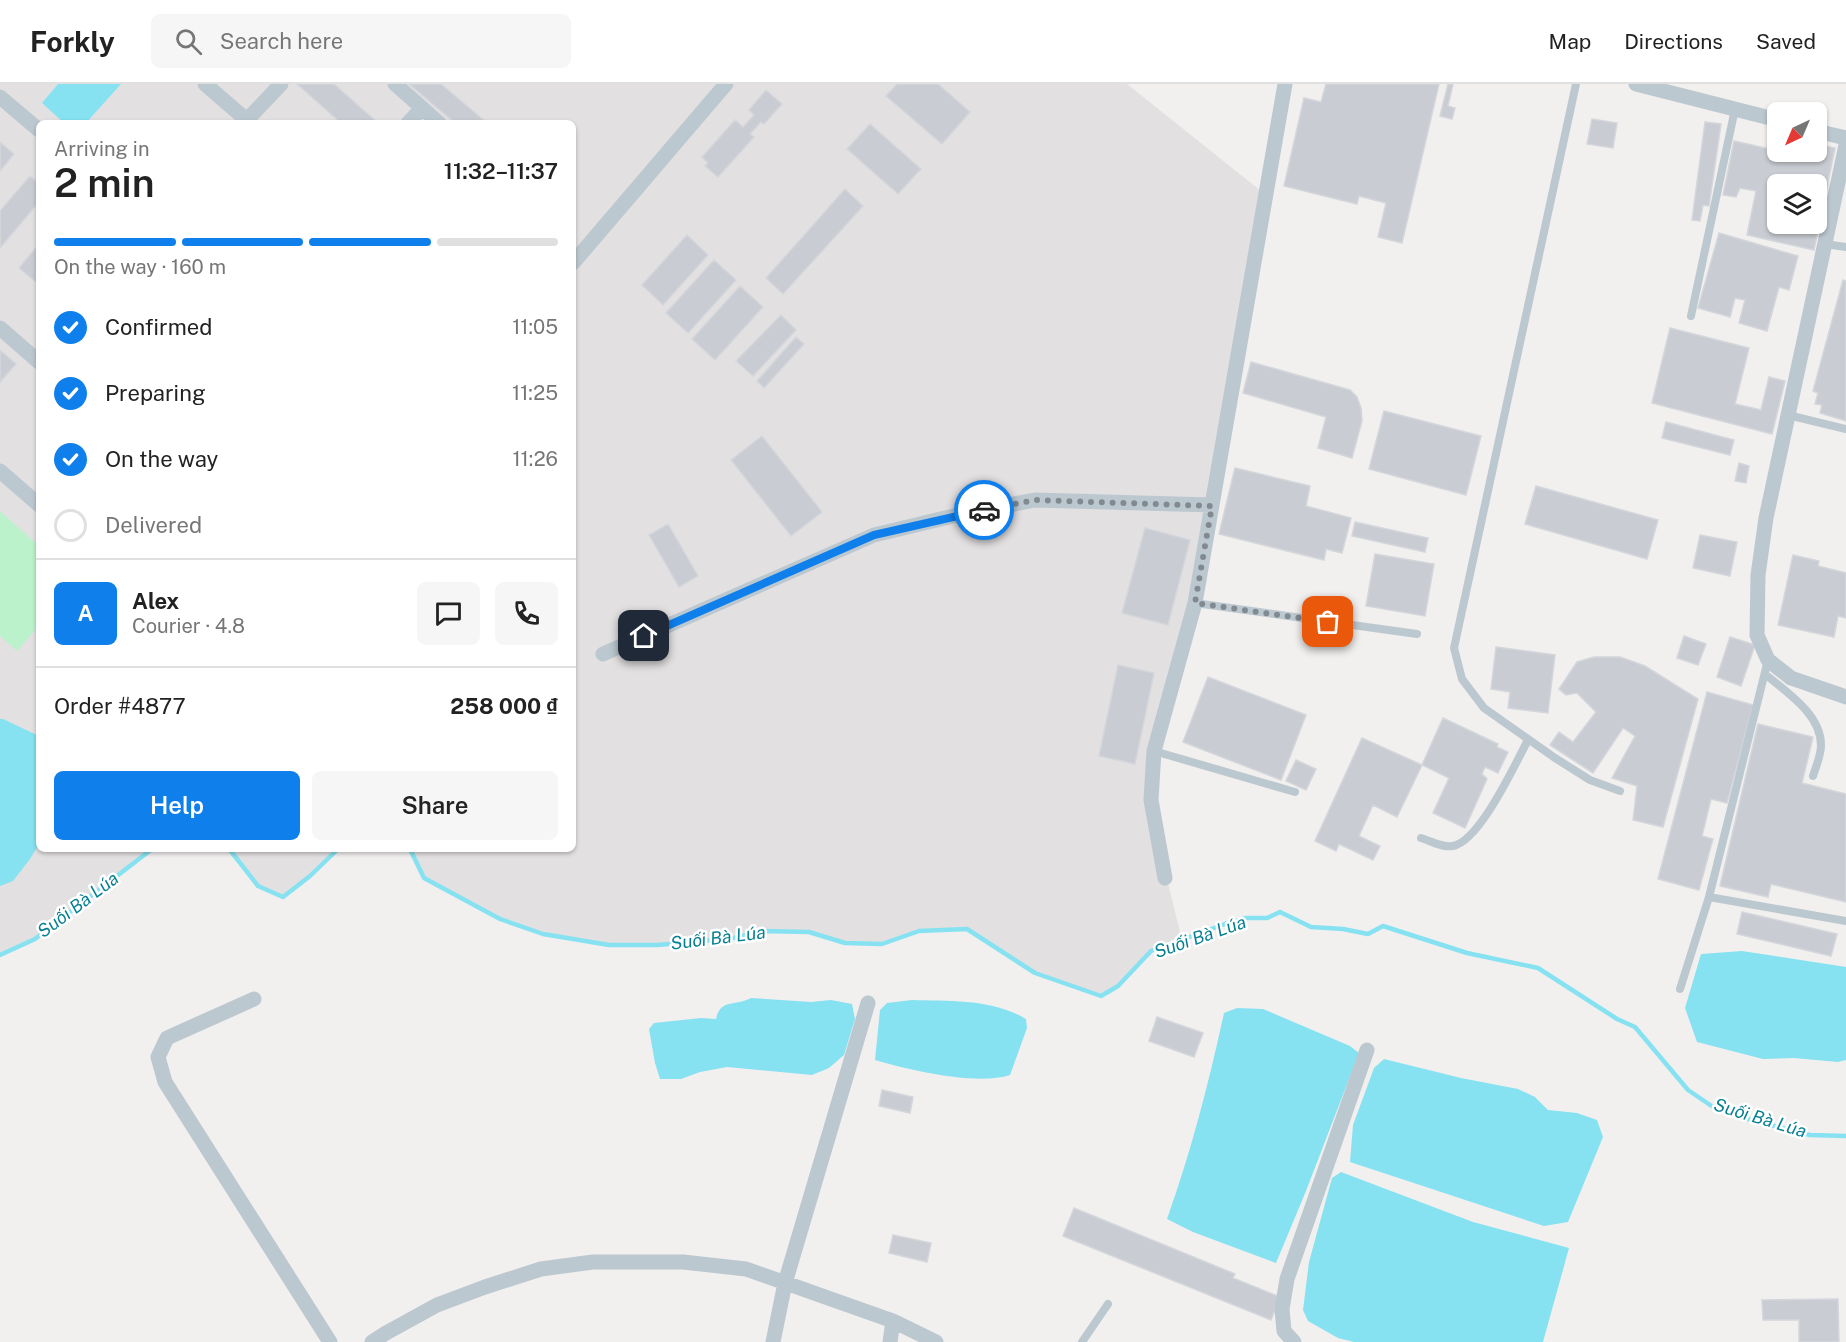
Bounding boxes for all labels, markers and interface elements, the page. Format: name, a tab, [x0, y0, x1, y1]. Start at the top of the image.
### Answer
search box	[151, 14, 571, 68]
text: Forkly	[30, 25, 115, 58]
icon: search	[172, 25, 205, 58]
text: Search here	[220, 28, 343, 54]
text: Map	[1549, 29, 1591, 54]
text: Directions	[1624, 29, 1723, 54]
text: Saved	[1756, 29, 1816, 54]
north arrow	[1767, 102, 1827, 162]
map controls	[1767, 102, 1827, 234]
text: Arriving in	[54, 137, 149, 161]
text: 11:32–11:37	[444, 158, 558, 184]
text: 2 min	[54, 160, 155, 206]
button: layers	[1767, 174, 1827, 234]
text: On the way · 160 m	[54, 255, 226, 279]
icon: check	[54, 311, 87, 344]
text: Confirmed	[105, 314, 212, 340]
text: 11:05	[512, 315, 558, 339]
icon: check	[54, 377, 87, 410]
text: Preparing	[105, 380, 206, 406]
text: 11:25	[512, 381, 558, 405]
icon: check	[54, 443, 87, 476]
text: On the way	[105, 446, 218, 472]
text: 11:26	[512, 447, 558, 471]
courier	[954, 480, 1014, 540]
icon: car	[968, 494, 1001, 527]
text: Delivered	[105, 512, 202, 538]
button: chat	[417, 582, 480, 645]
button: phone	[495, 582, 558, 645]
text: Alex	[132, 588, 179, 614]
pin	[1302, 596, 1353, 647]
text: A	[78, 600, 93, 626]
icon: bag	[1311, 605, 1344, 638]
pin	[618, 610, 669, 661]
text: Courier · 4.8	[132, 614, 245, 638]
icon: home	[627, 619, 660, 652]
text: Order #4877	[54, 693, 186, 719]
text: 258 000 ₫	[450, 693, 558, 719]
button: Help	[54, 771, 300, 840]
button: Share	[312, 771, 558, 840]
water label: Suối Bà Lúa	[33, 867, 122, 942]
water label: Suối Bà Lúa	[1151, 911, 1249, 962]
water label: Suối Bà Lúa	[669, 921, 767, 954]
water label: Suối Bà Lúa	[1711, 1093, 1809, 1142]

